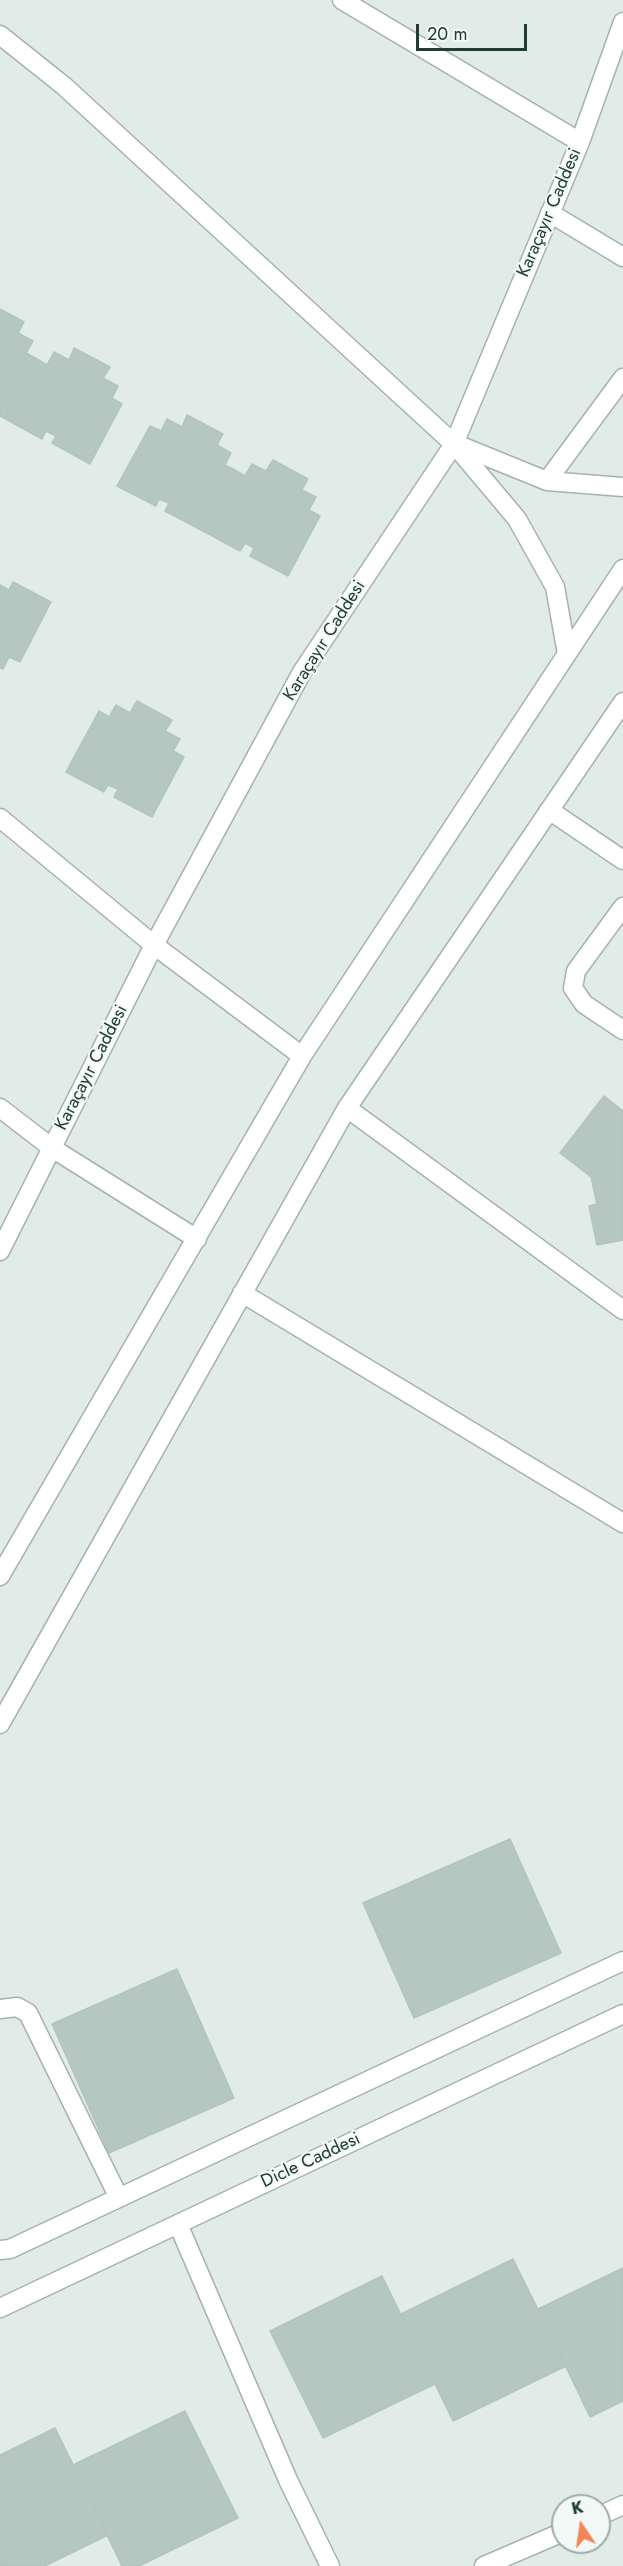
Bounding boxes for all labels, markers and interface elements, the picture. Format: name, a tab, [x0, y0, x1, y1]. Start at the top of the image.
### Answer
scale bar	[419, 12, 530, 50]
text: 20 m	[427, 21, 467, 47]
street label: Karaçayır Caddesi	[513, 145, 587, 281]
street label: Karaçayır Caddesi	[279, 577, 371, 705]
street label: Karaçayır Caddesi	[51, 1002, 133, 1134]
street label: Dicle Caddesi	[258, 2129, 364, 2193]
north arrow	[551, 2494, 611, 2554]
text: K	[569, 2495, 585, 2520]

